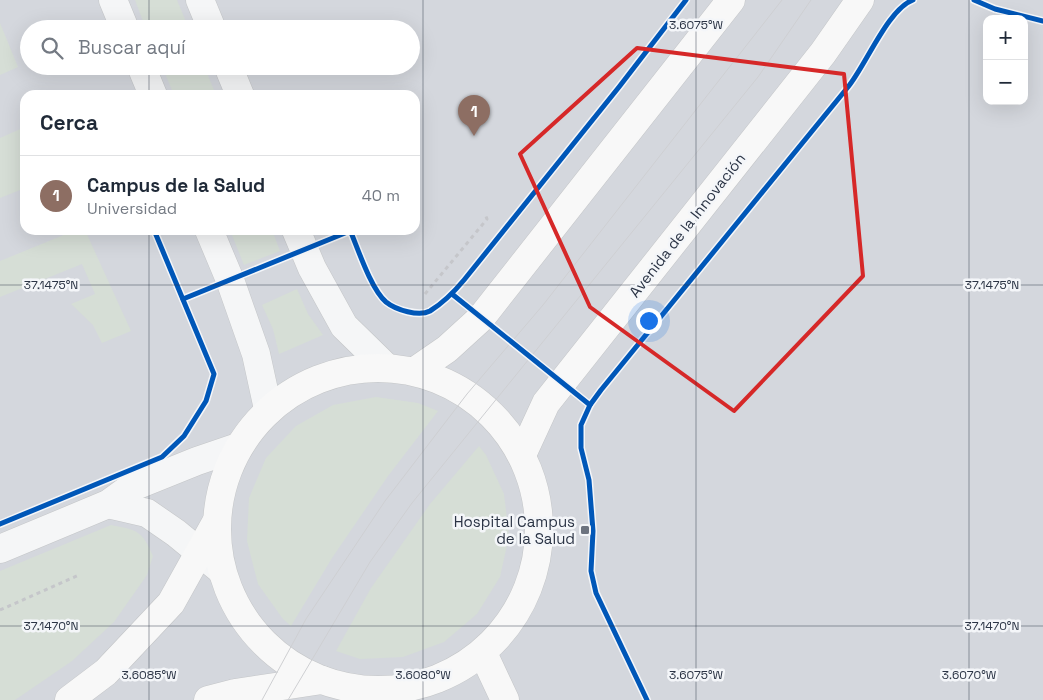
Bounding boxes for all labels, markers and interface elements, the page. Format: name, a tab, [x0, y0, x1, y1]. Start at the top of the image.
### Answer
map controls	[983, 15, 1028, 105]
button: +	[983, 15, 1028, 60]
text: 3.6075°W	[669, 17, 724, 33]
search box	[20, 20, 420, 75]
icon: search	[38, 34, 66, 62]
text: Buscar aquí	[78, 35, 186, 60]
button: −	[983, 60, 1028, 105]
pin: 1	[458, 95, 490, 136]
text: Cerca	[40, 109, 98, 136]
street label: Avenida de la Innovación	[625, 149, 749, 301]
text: Campus de la Salud	[87, 173, 265, 198]
text: 1	[52, 185, 60, 206]
text: 40 m	[362, 185, 400, 206]
text: Universidad	[87, 198, 177, 219]
text: 37.1475°N	[24, 277, 78, 293]
text: 37.1475°N	[965, 277, 1019, 293]
your location	[636, 308, 662, 334]
place label: Hospital Campus de la Salud	[454, 512, 575, 548]
marker: Hospital Campus de la Salud	[579, 524, 591, 536]
text: 37.1470°N	[24, 618, 78, 634]
text: 37.1470°N	[965, 618, 1019, 634]
text: 3.6085°W	[122, 667, 177, 683]
text: 3.6080°W	[395, 667, 451, 683]
text: 3.6075°W	[669, 667, 724, 683]
text: 3.6070°W	[942, 667, 997, 683]

